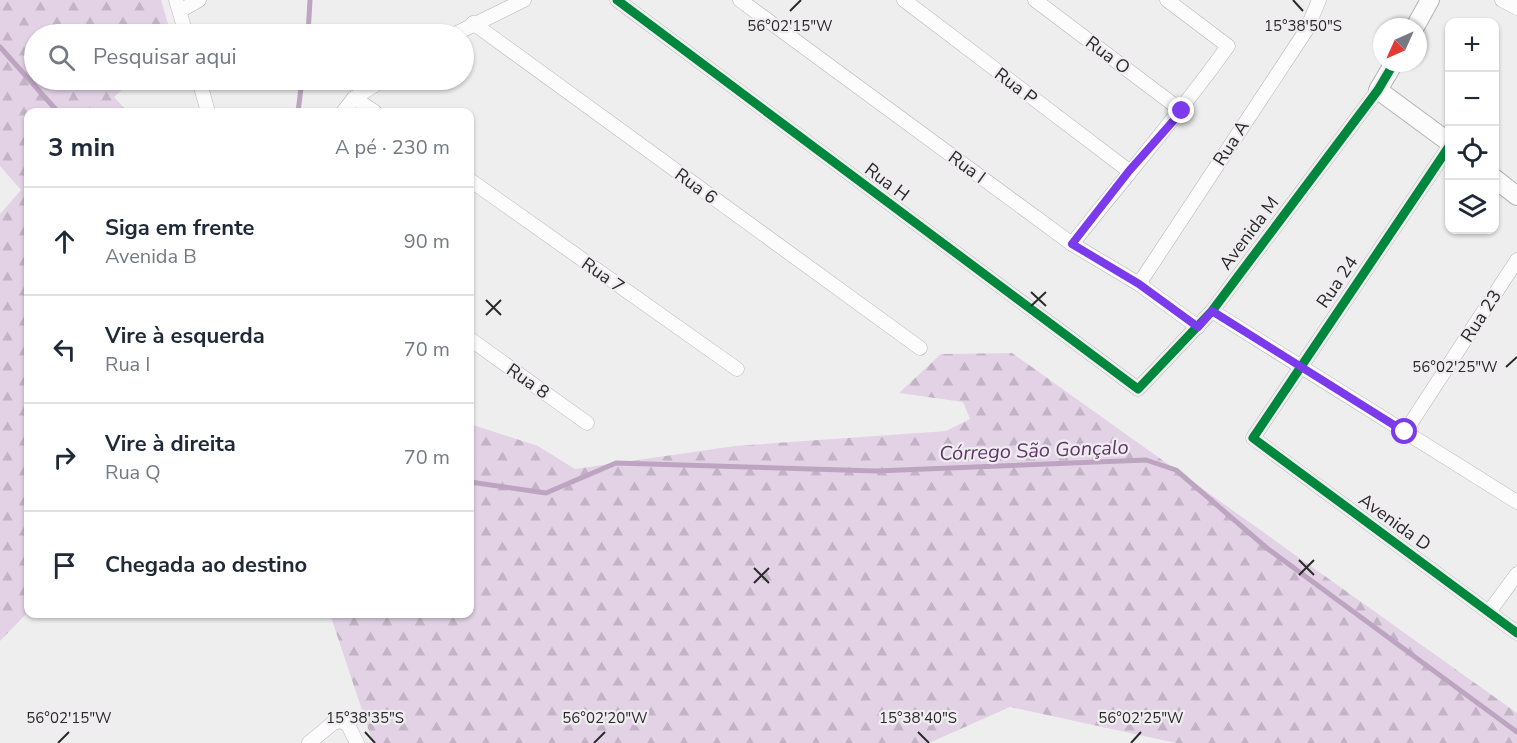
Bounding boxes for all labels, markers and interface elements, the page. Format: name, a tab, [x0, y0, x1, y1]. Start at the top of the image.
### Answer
text: 56°02'15"W	[747, 16, 833, 36]
text: 15°38'50"S	[1264, 16, 1342, 36]
north arrow	[1373, 18, 1427, 72]
map controls	[1445, 18, 1499, 234]
button: +	[1445, 18, 1499, 72]
search box	[24, 24, 474, 90]
street label: Rua O	[1081, 30, 1135, 80]
icon: search	[45, 41, 78, 74]
text: Pesquisar aqui	[93, 42, 237, 72]
street label: Rua P	[990, 62, 1042, 110]
button: −	[1445, 72, 1499, 126]
route end	[1168, 97, 1194, 123]
street label: Rua A	[1207, 116, 1255, 170]
button: locate	[1445, 126, 1499, 180]
text: 3 min	[48, 130, 115, 165]
text: A pé · 230 m	[335, 134, 450, 161]
street label: Rua I	[943, 145, 991, 189]
street label: Rua H	[860, 157, 914, 207]
street label: Rua 6	[670, 162, 722, 210]
button: layers	[1445, 180, 1499, 234]
street label: Avenida M	[1214, 192, 1284, 274]
text: Siga em frente	[105, 213, 254, 243]
icon: ahead	[48, 225, 81, 258]
text: 90 m	[404, 228, 450, 255]
text: Avenida B	[105, 243, 197, 270]
street label: Rua 24	[1311, 251, 1363, 313]
street label: Rua 7	[577, 252, 629, 298]
street label: Rua 23	[1455, 285, 1507, 347]
text: Vire à esquerda	[105, 321, 265, 351]
icon: left	[48, 333, 81, 366]
text: 70 m	[404, 336, 450, 363]
text: Rua I	[105, 351, 150, 378]
text: 56°02'25"W	[1412, 357, 1498, 377]
street label: Rua 8	[502, 358, 554, 404]
route start	[1391, 418, 1417, 444]
text: Vire à direita	[105, 429, 236, 459]
water label: Córrego São Gonçalo	[939, 434, 1129, 467]
icon: right	[48, 441, 81, 474]
text: 70 m	[404, 444, 450, 471]
text: Rua Q	[105, 459, 161, 486]
street label: Avenida D	[1354, 488, 1436, 556]
icon: arrive	[48, 549, 81, 582]
text: Chegada ao destino	[105, 550, 307, 580]
text: 56°02'15"W	[26, 708, 112, 728]
text: 15°38'35"S	[326, 708, 404, 728]
text: 56°02'20"W	[562, 708, 648, 728]
text: 15°38'40"S	[879, 708, 957, 728]
text: 56°02'25"W	[1098, 708, 1184, 728]

